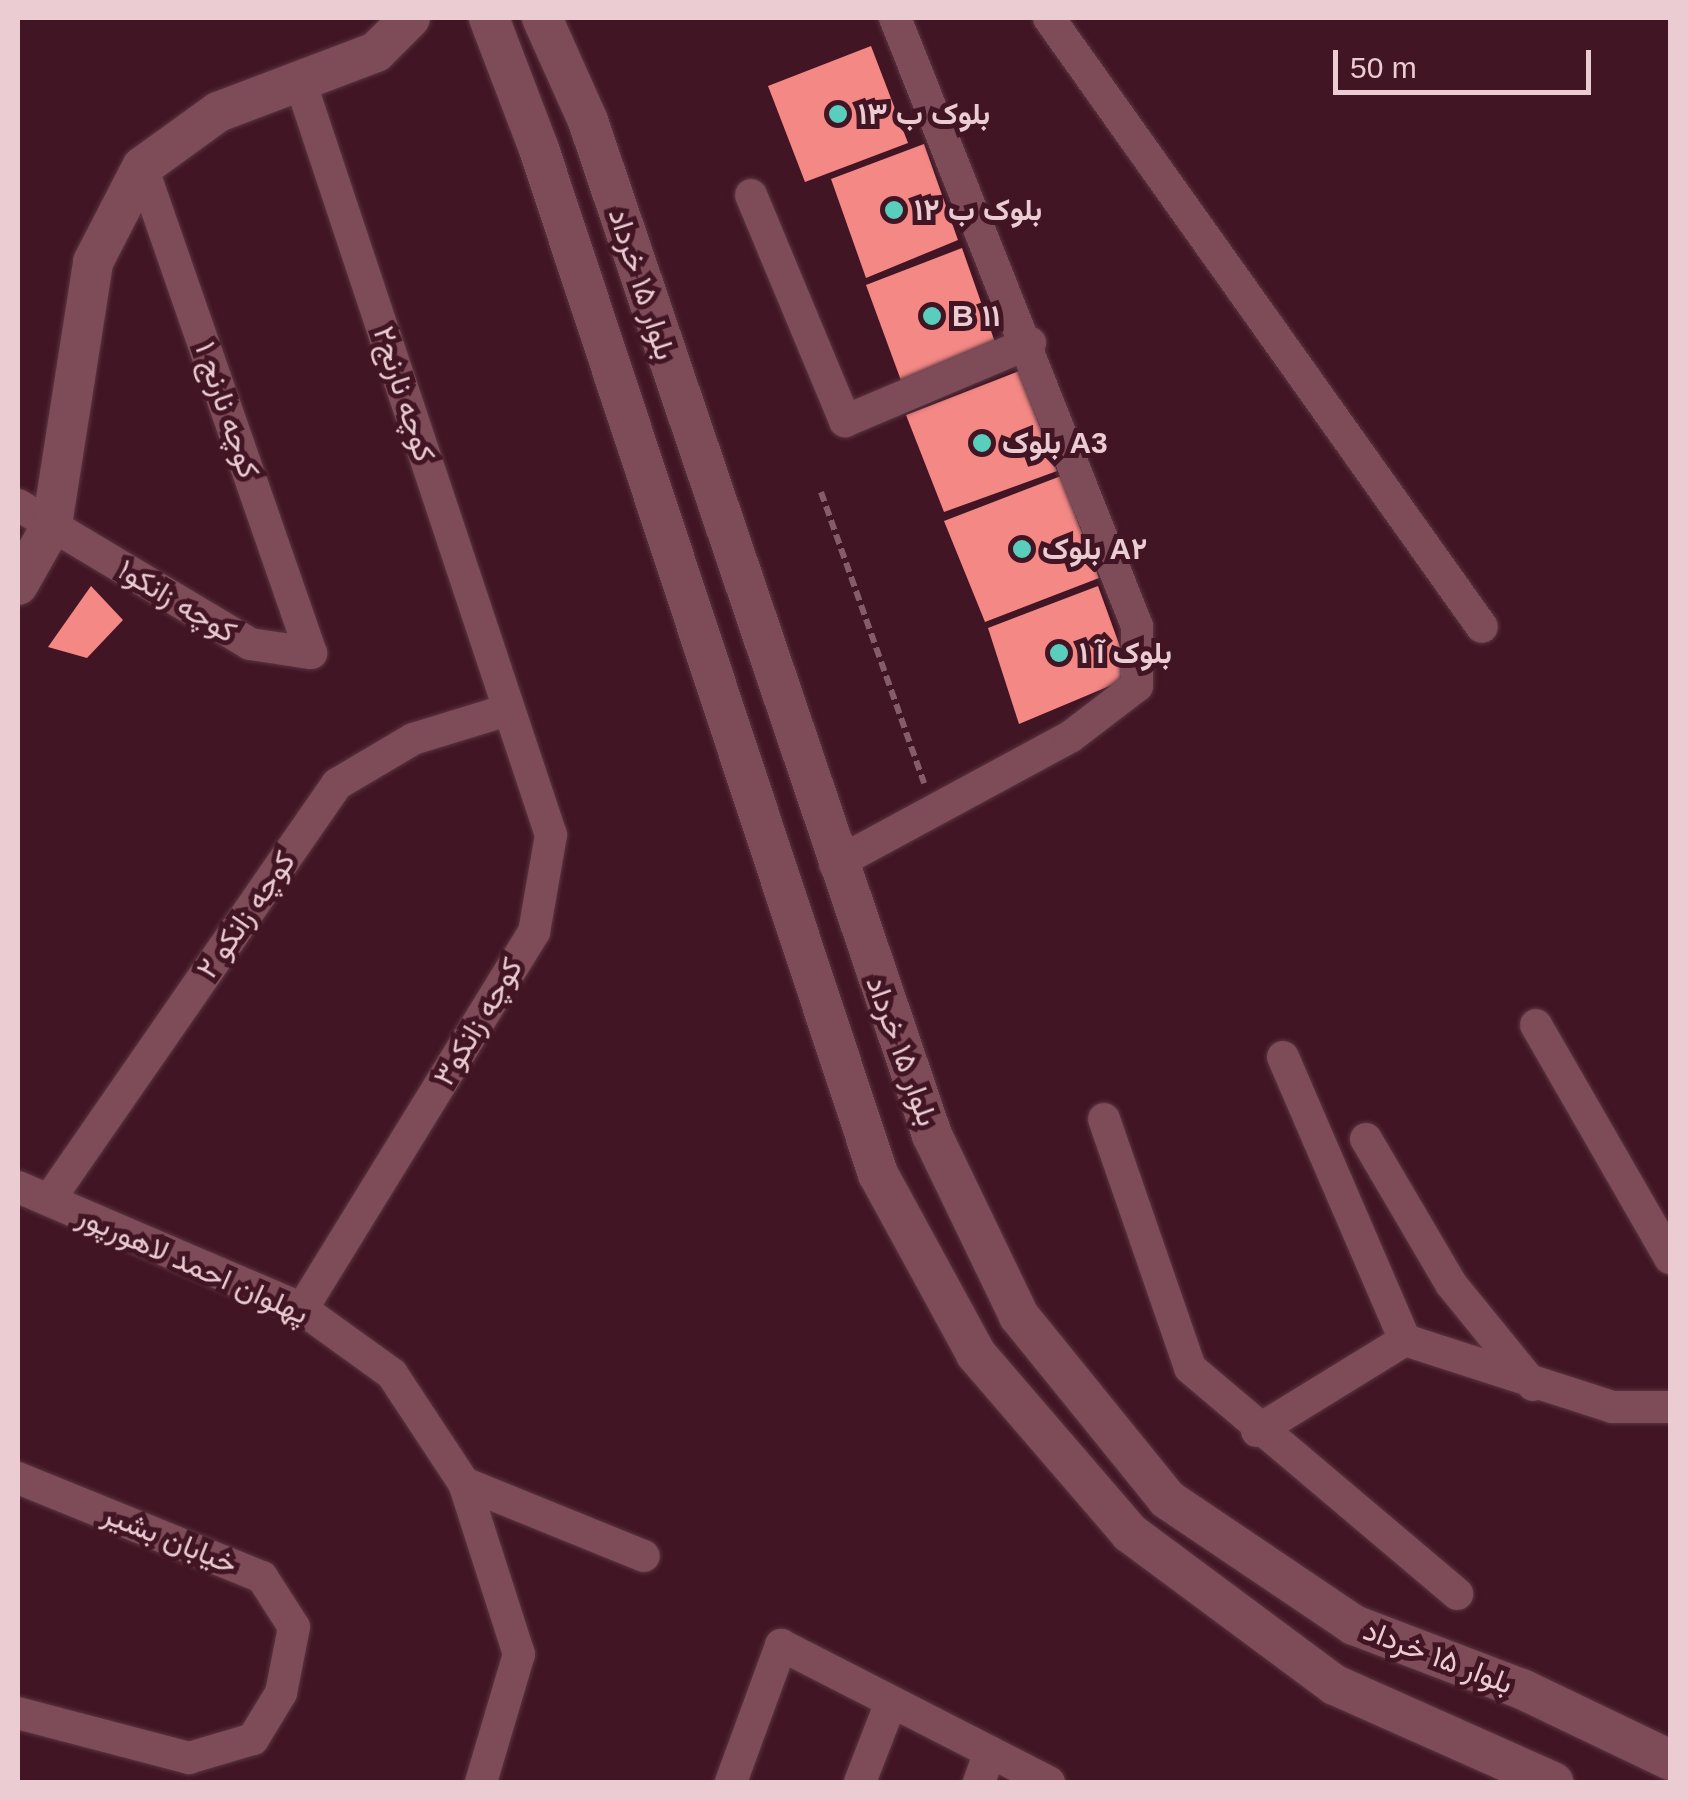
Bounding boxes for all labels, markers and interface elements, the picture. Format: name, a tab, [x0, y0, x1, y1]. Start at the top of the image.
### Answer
scale bar	[1338, 30, 1596, 92]
text: 50 m	[1350, 51, 1417, 84]
place label: بلوک ب ۱۳	[858, 96, 990, 132]
marker: بلوک ب ۱۳	[827, 103, 849, 125]
place label: بلوک ب ۱۲	[914, 192, 1042, 228]
marker: بلوک ب ۱۲	[883, 199, 905, 221]
street label: بلوار ۱۵ خرداد	[601, 204, 683, 364]
place label: B ۱۱	[952, 298, 1001, 334]
marker: B ۱۱	[921, 305, 943, 327]
street label: کوچه نارنج۲	[365, 322, 443, 466]
street label: کوچه نارنج ۱	[187, 337, 267, 483]
place label: بلوک A3	[1002, 425, 1108, 461]
marker: بلوک A3	[971, 432, 993, 454]
place label: بلوک A۲	[1042, 531, 1147, 567]
marker: بلوک A۲	[1011, 538, 1033, 560]
street label: کوچه زانکو۱	[111, 552, 243, 650]
place label: بلوک آ ۱	[1079, 635, 1172, 671]
marker: بلوک آ ۱	[1048, 642, 1070, 664]
street label: کوچه زانکو ۲	[189, 844, 303, 986]
street label: کوچه زانکو۳	[426, 952, 530, 1092]
street label: بلوار ۱۵ خرداد	[858, 971, 946, 1131]
street label: پهلوان احمد لاهورپور	[72, 1198, 314, 1332]
street label: خیابان بشیر	[98, 1496, 242, 1582]
street label: بلوار ۱۵ خرداد	[1358, 1612, 1518, 1702]

